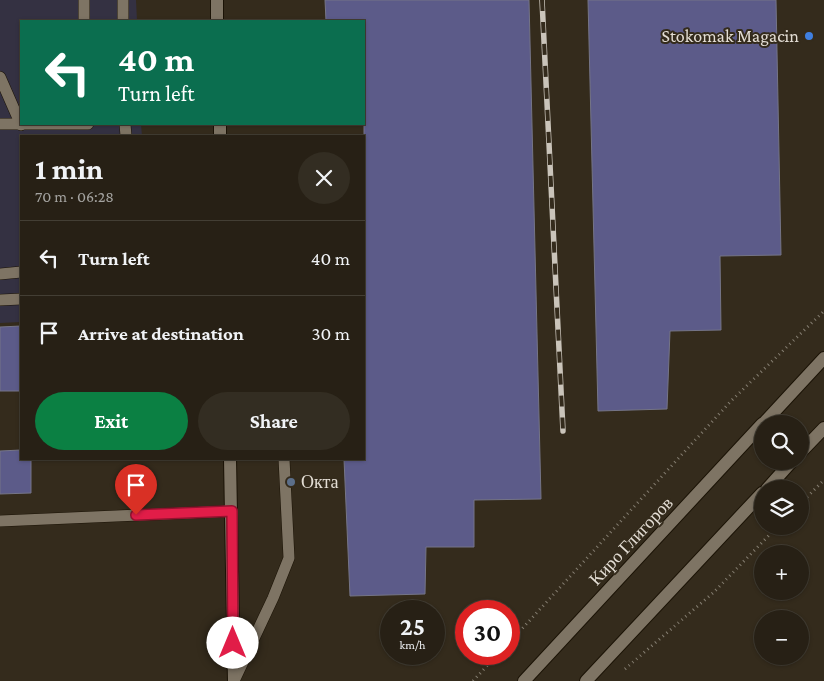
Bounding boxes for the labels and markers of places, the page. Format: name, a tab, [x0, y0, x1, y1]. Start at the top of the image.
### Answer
place label: Stokomak Magacin	[662, 26, 799, 46]
marker: Stokomak Magacin	[803, 30, 815, 42]
pin	[115, 464, 157, 515]
place label: Окта	[301, 472, 339, 492]
marker: Окта	[285, 476, 297, 488]

